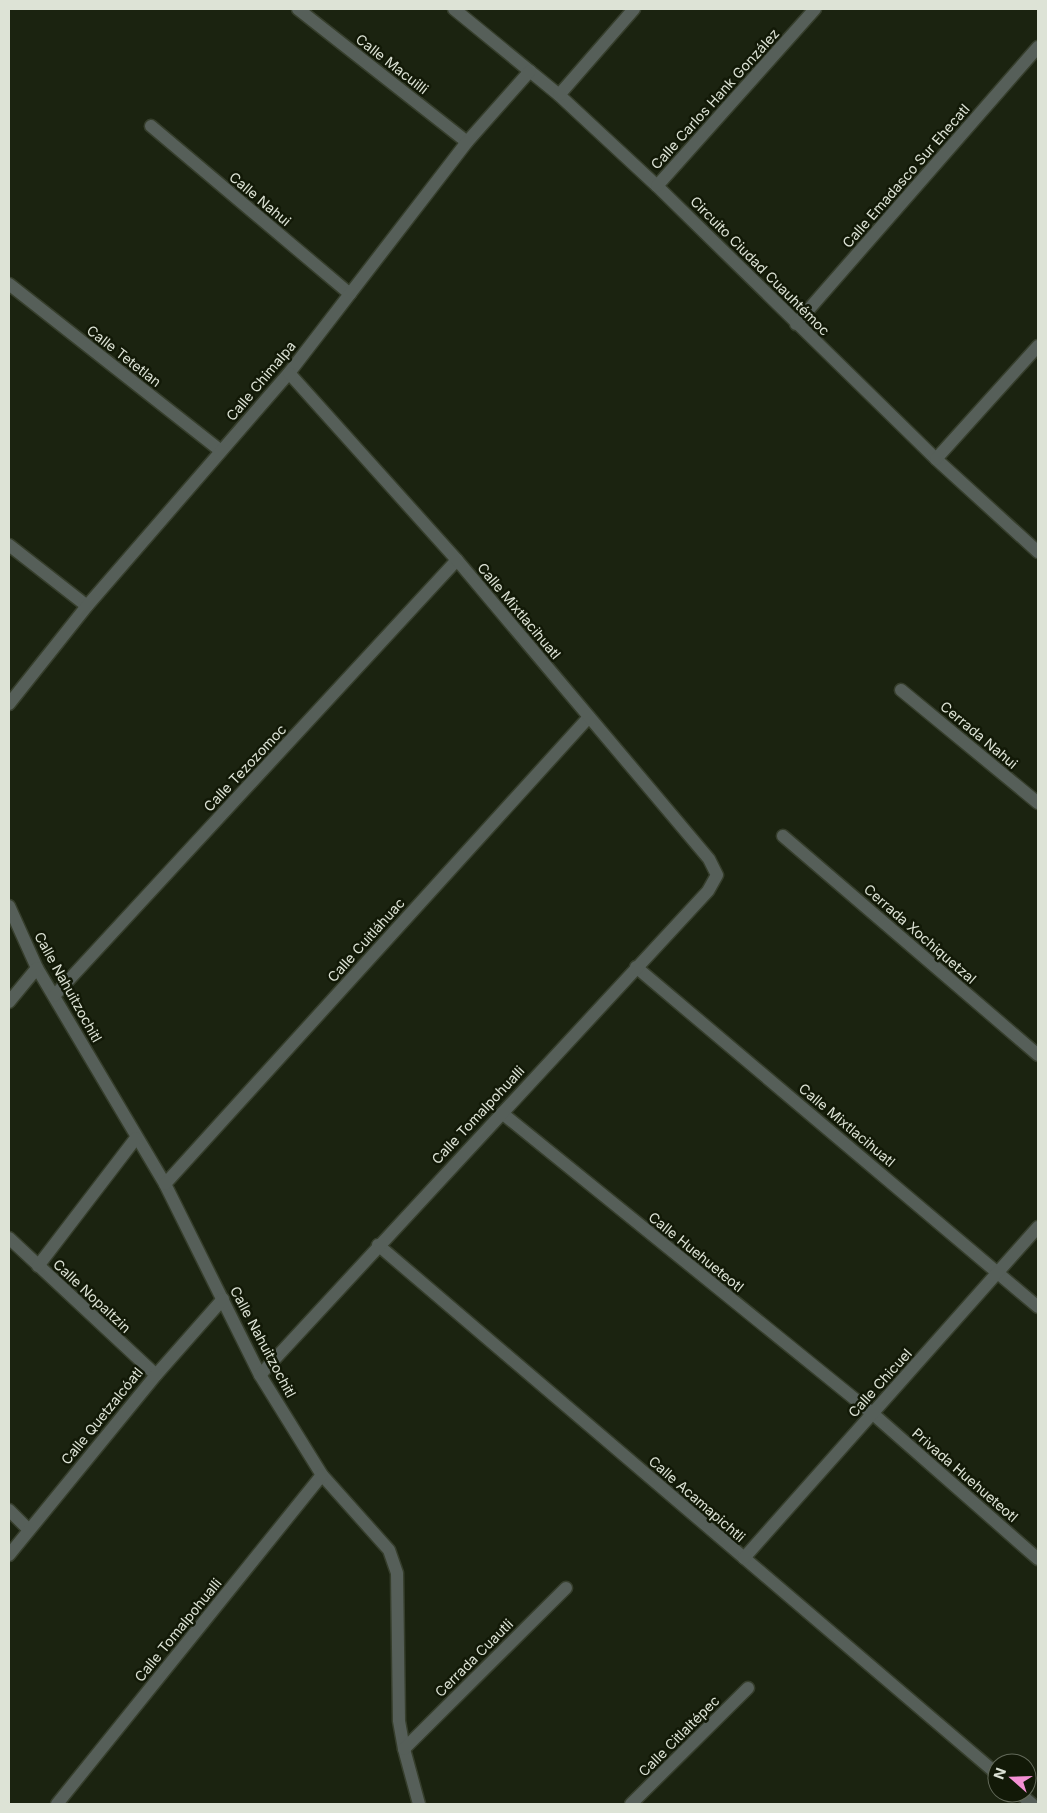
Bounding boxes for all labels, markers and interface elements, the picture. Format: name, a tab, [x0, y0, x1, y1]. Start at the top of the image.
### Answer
street label: Calle Carlos Hank González	[647, 25, 782, 173]
street label: Calle Macuilli	[353, 30, 432, 97]
street label: Calle Emadasco Sur Ehecatl	[839, 100, 973, 251]
street label: Calle Nahui	[226, 168, 295, 229]
street label: Circuito Ciudad Cuauhtémoc	[687, 192, 834, 339]
street label: Calle Tetetlan	[84, 321, 165, 390]
street label: Calle Chimalpa	[222, 337, 299, 424]
street label: Calle Mixtlacihuatl	[474, 559, 565, 662]
street label: Cerrada Nahui	[937, 697, 1021, 772]
street label: Calle Tezozomoc	[200, 720, 289, 815]
street label: Cerrada Xochiquetzal	[861, 880, 980, 987]
street label: Calle Cuitláhuac	[323, 894, 408, 985]
street label: Calle Nahuitzochitl	[31, 929, 106, 1045]
street label: Calle Tomalpohualli	[428, 1062, 528, 1167]
street label: Calle Mixtlacihuatl	[796, 1079, 899, 1170]
street label: Calle Huehueteotl	[645, 1208, 747, 1295]
street label: Calle Nopaltzin	[50, 1255, 135, 1336]
street label: Calle Nahuitzochitl	[227, 1283, 300, 1400]
street label: Calle Chicuel	[844, 1345, 915, 1421]
street label: Calle Quetzalcóatl	[57, 1364, 146, 1468]
street label: Privada Huehueteotl	[909, 1424, 1022, 1525]
street label: Calle Acamapichtli	[646, 1452, 749, 1545]
street label: Calle Tomalpohualli	[131, 1574, 225, 1685]
street label: Cerrada Cuautli	[431, 1615, 516, 1700]
street label: Calle Citlaltépec	[635, 1692, 723, 1780]
north arrow	[987, 1753, 1037, 1803]
text: N	[990, 1765, 1009, 1781]

